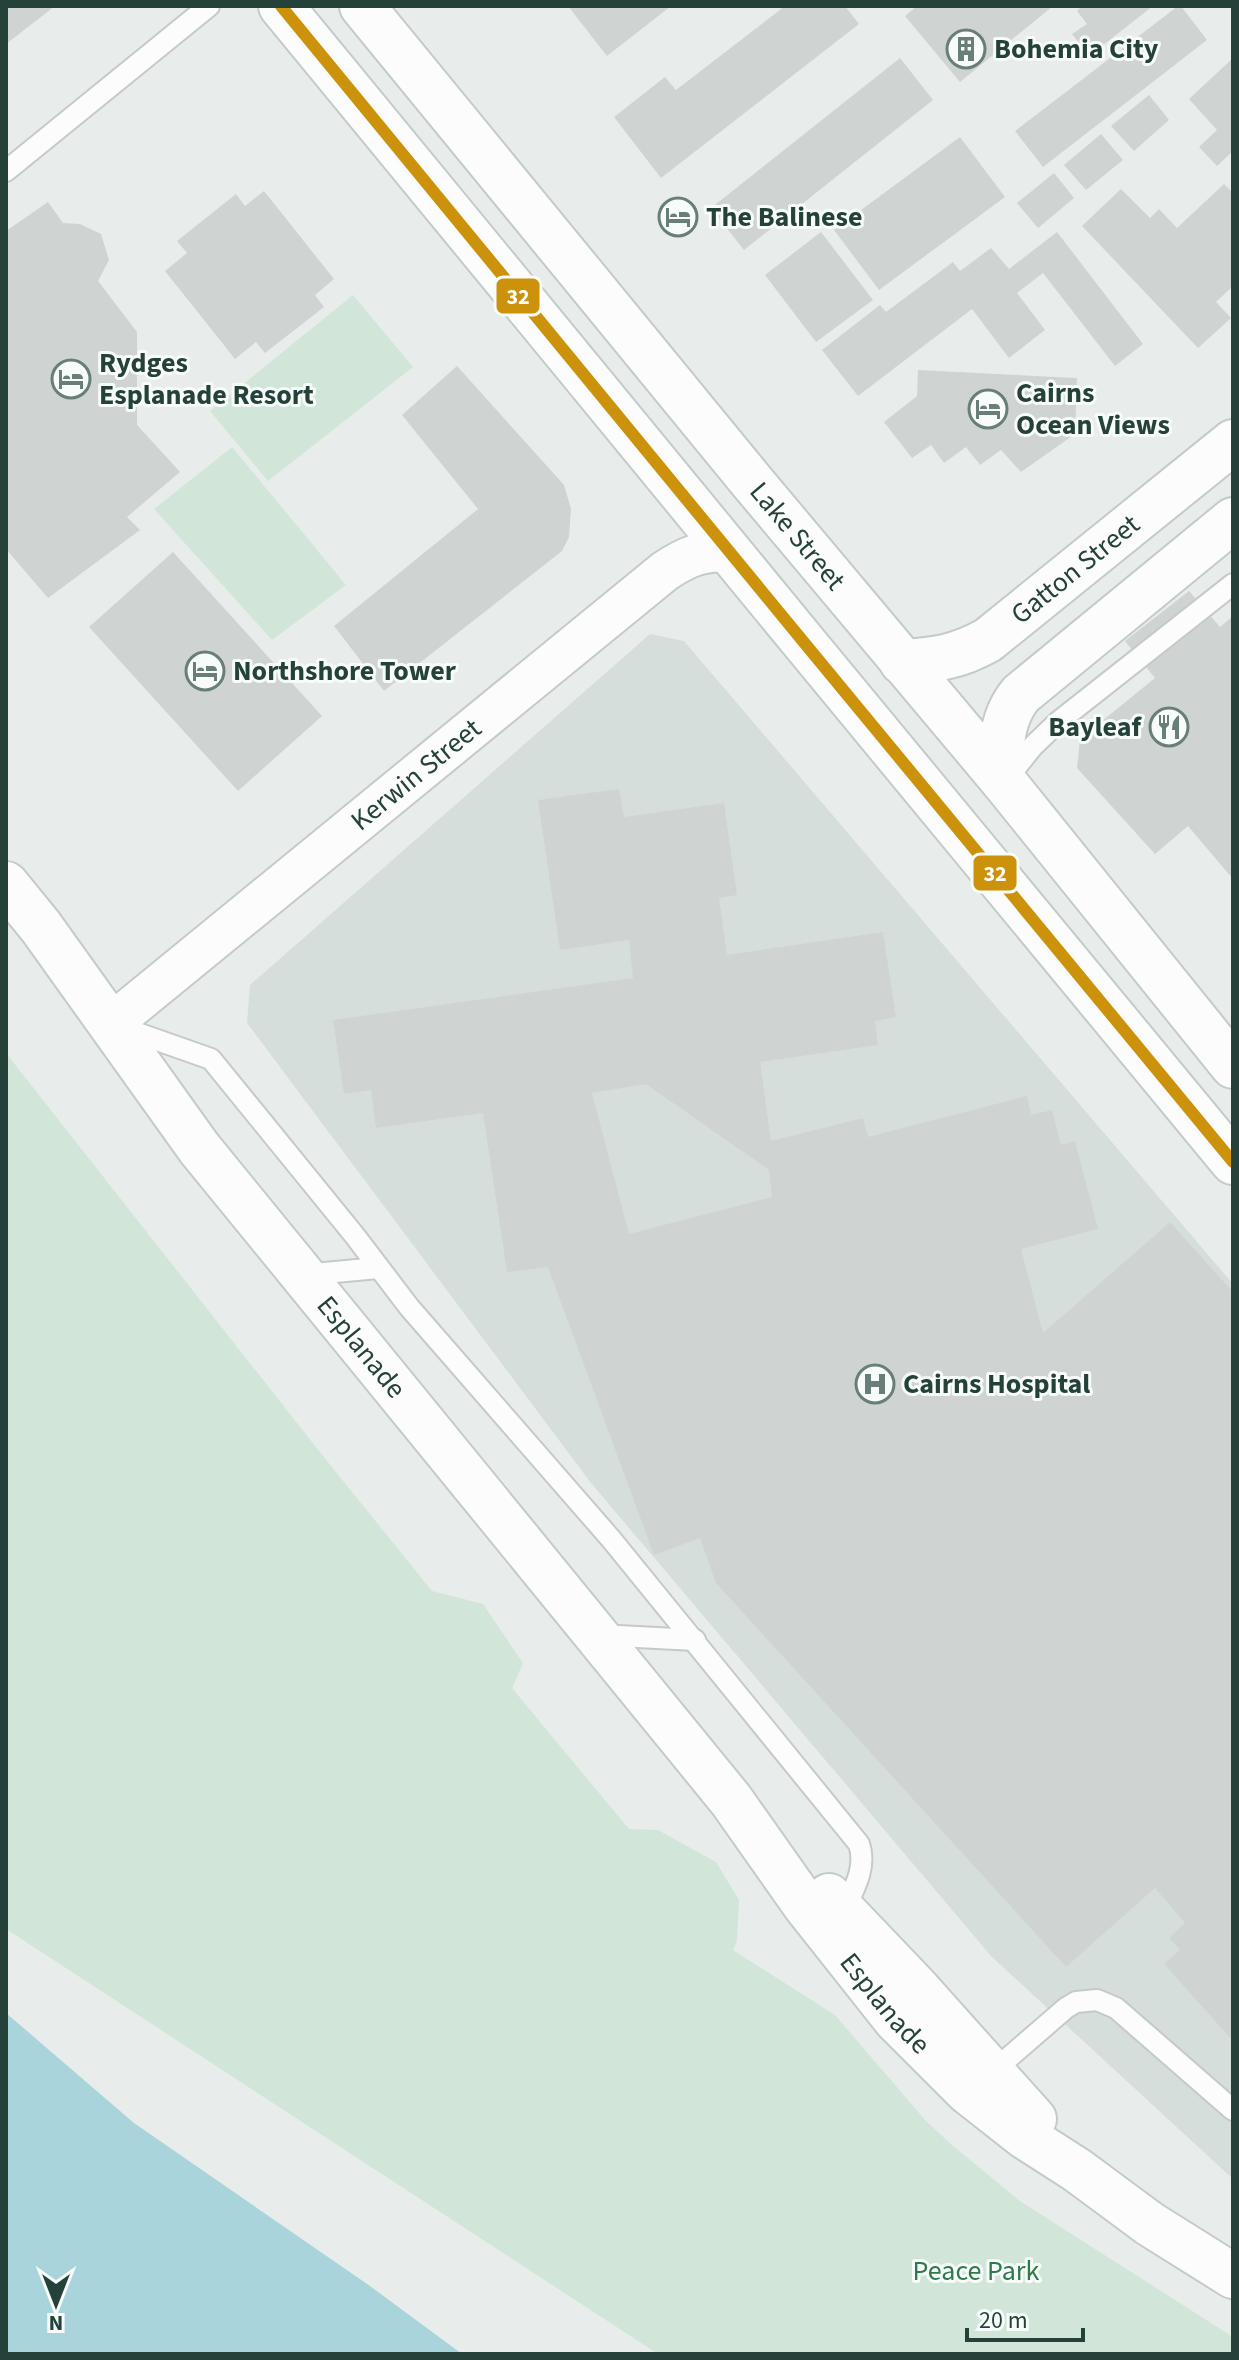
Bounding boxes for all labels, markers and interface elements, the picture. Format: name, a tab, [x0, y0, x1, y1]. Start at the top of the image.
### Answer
building icon: Bohemia City	[945, 28, 987, 70]
place label: Bohemia City	[994, 29, 1159, 69]
hotel icon: The Balinese	[657, 196, 699, 238]
place label: The Balinese	[706, 197, 863, 237]
line badge: 32	[495, 277, 541, 315]
text: 32	[506, 281, 530, 313]
place label: Rydges Esplanade Resort	[99, 343, 314, 415]
hotel icon: Rydges Esplanade Resort	[50, 358, 92, 400]
place label: Cairns Ocean Views	[1016, 373, 1170, 445]
hotel icon: Cairns Ocean Views	[967, 388, 1009, 430]
street label: Lake Street	[740, 473, 855, 599]
street label: Gatton Street	[1002, 505, 1149, 634]
hotel icon: Northshore Tower	[184, 650, 226, 692]
place label: Northshore Tower	[233, 651, 457, 691]
restaurant icon: Bayleaf	[1148, 706, 1190, 748]
place label: Bayleaf	[1048, 707, 1142, 747]
street label: Kerwin Street	[342, 709, 490, 840]
line badge: 32	[972, 854, 1018, 892]
text: 32	[983, 858, 1007, 890]
street label: Esplanade	[307, 1287, 416, 1407]
hospital icon: Cairns Hospital	[854, 1363, 896, 1405]
place label: Cairns Hospital	[903, 1364, 1090, 1404]
street label: Esplanade	[830, 1944, 939, 2063]
park label: Peace Park	[913, 2251, 1040, 2291]
north arrow	[16, 2264, 96, 2344]
scale bar	[967, 2292, 1083, 2342]
text: 20 m	[979, 2303, 1028, 2338]
text: N	[49, 2307, 63, 2339]

